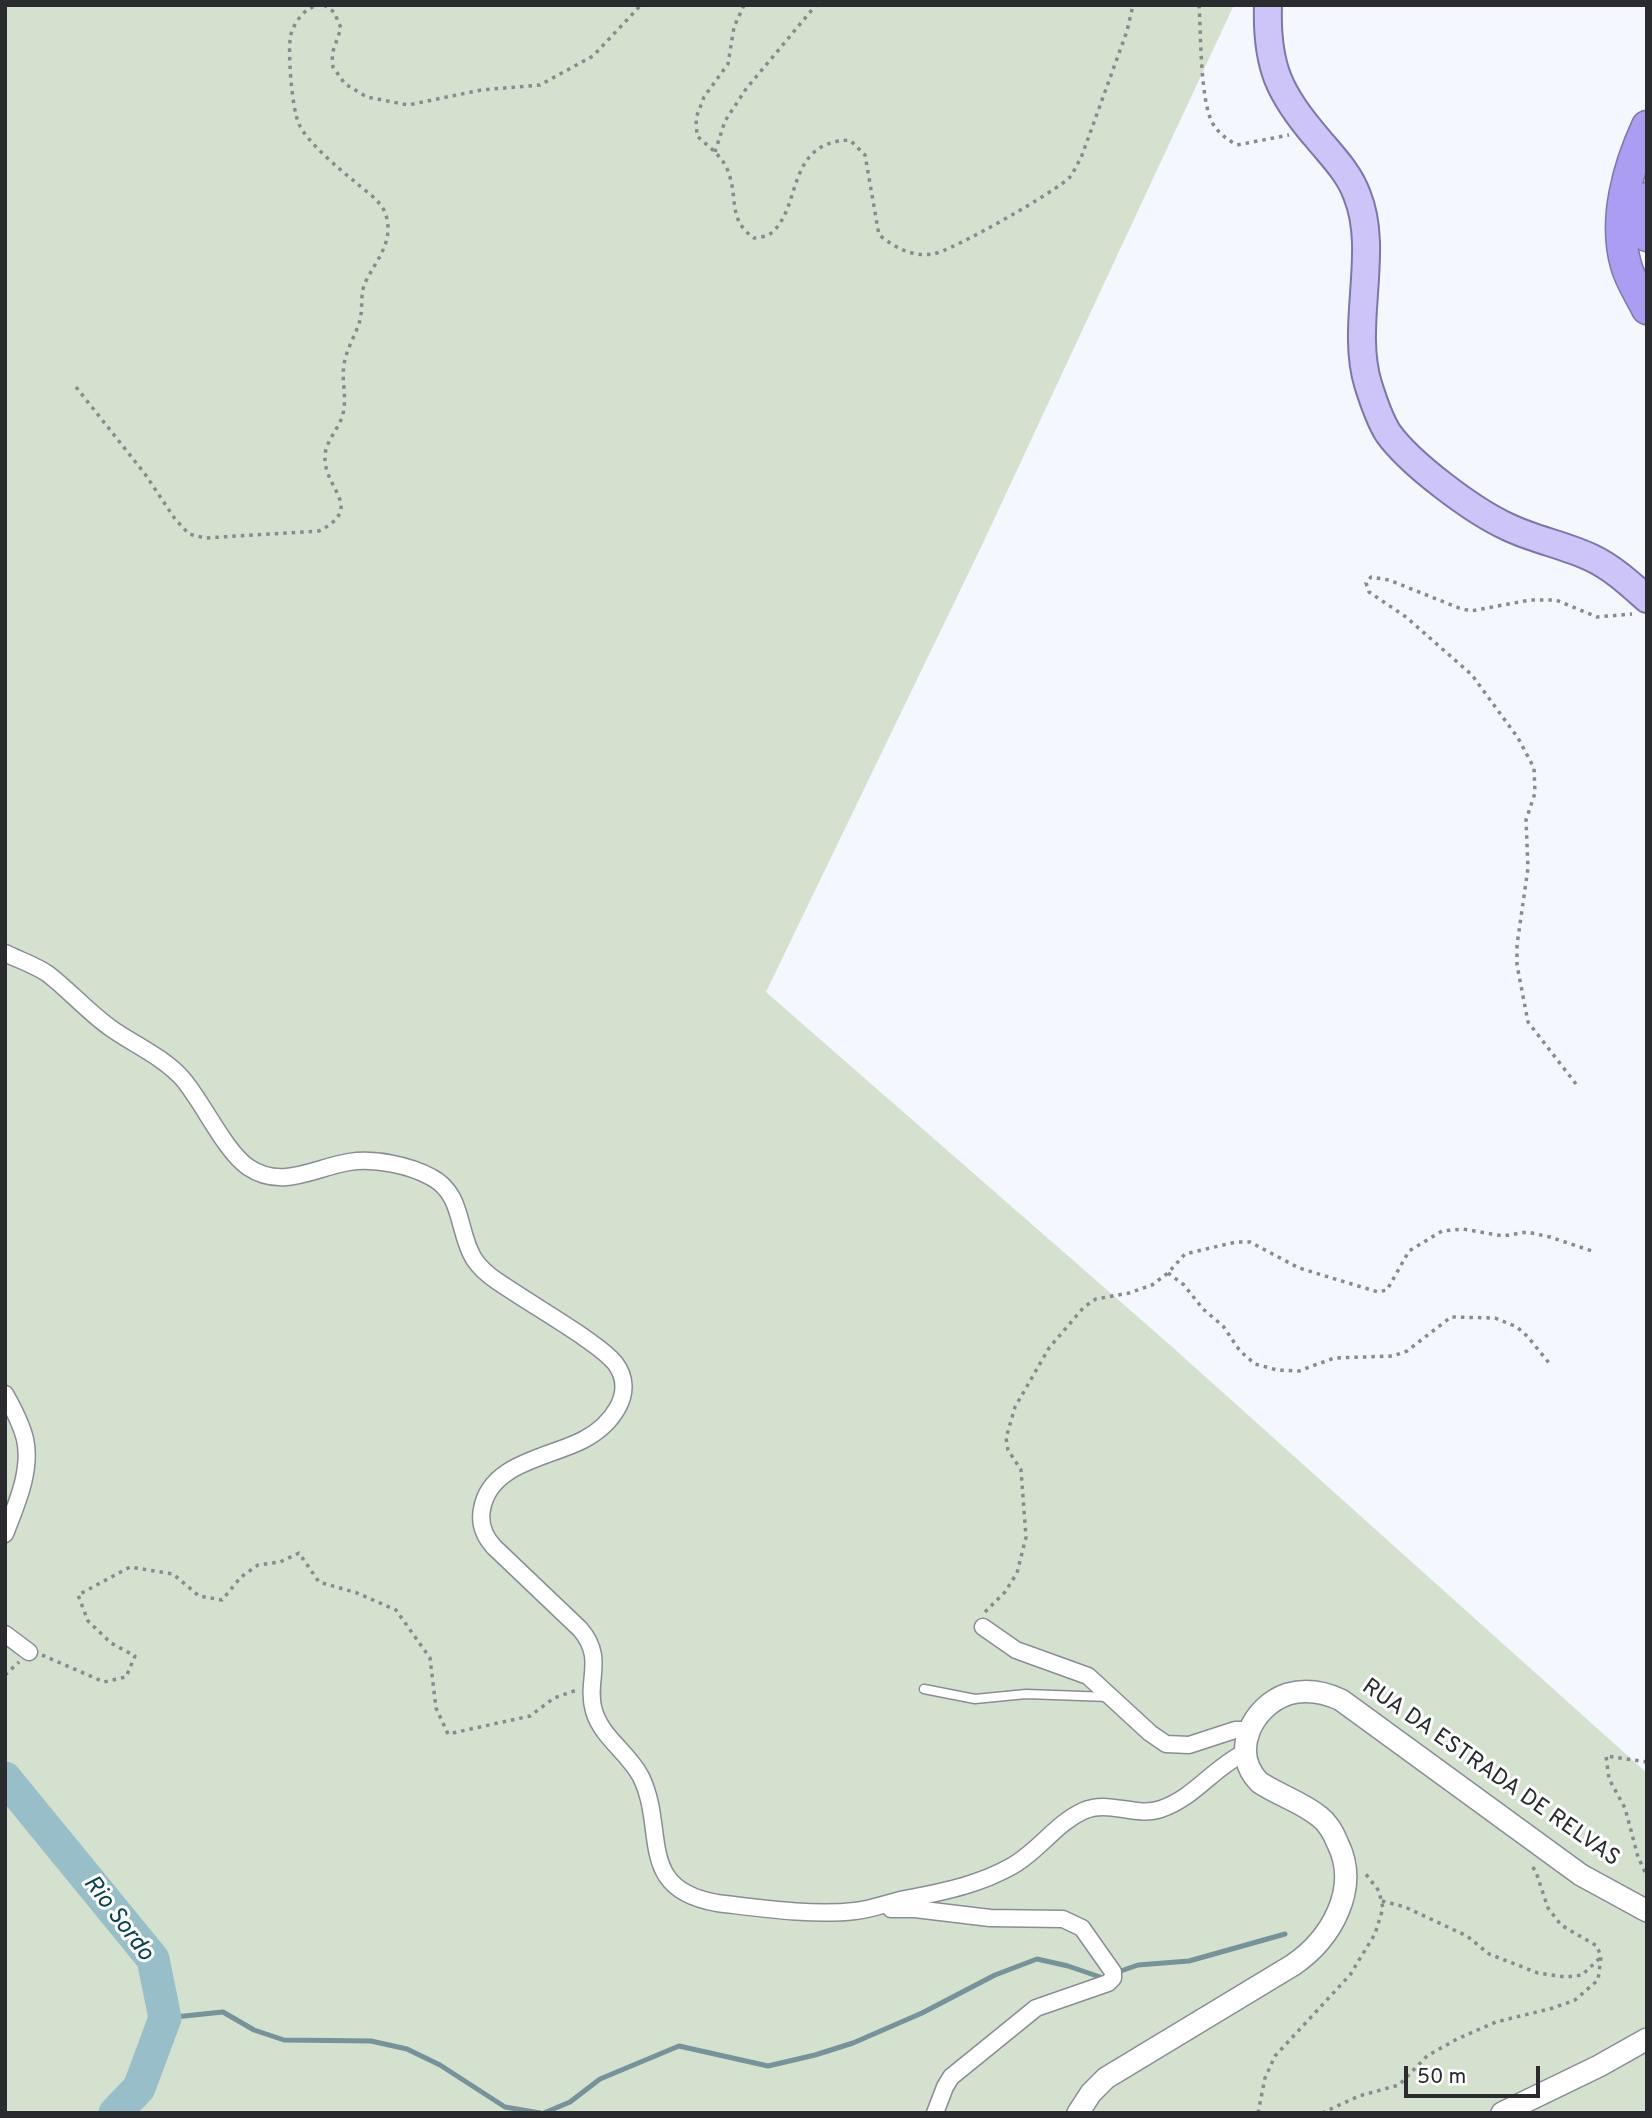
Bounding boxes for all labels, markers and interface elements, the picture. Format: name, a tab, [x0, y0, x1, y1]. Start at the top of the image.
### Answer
street label: RUA DA ESTRADA DE RELVAS	[1356, 1674, 1624, 1874]
water label: Rio Sordo	[76, 1871, 158, 1967]
scale bar	[1407, 2052, 1544, 2096]
text: 50 m	[1417, 2064, 1466, 2091]

